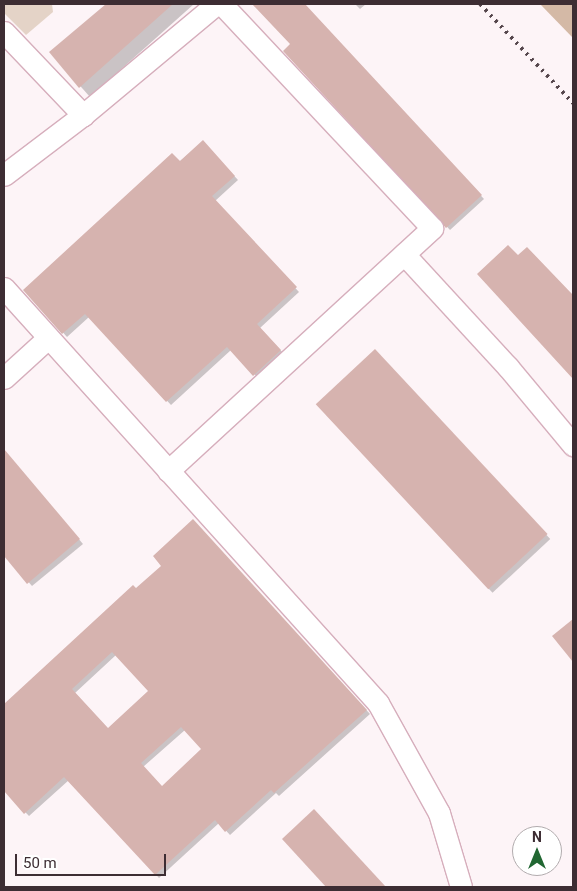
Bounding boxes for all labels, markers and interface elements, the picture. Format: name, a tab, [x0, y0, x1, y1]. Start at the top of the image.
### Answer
north arrow	[512, 826, 562, 876]
text: N	[532, 829, 542, 845]
scale bar	[18, 844, 169, 876]
text: 50 m	[23, 854, 57, 872]

